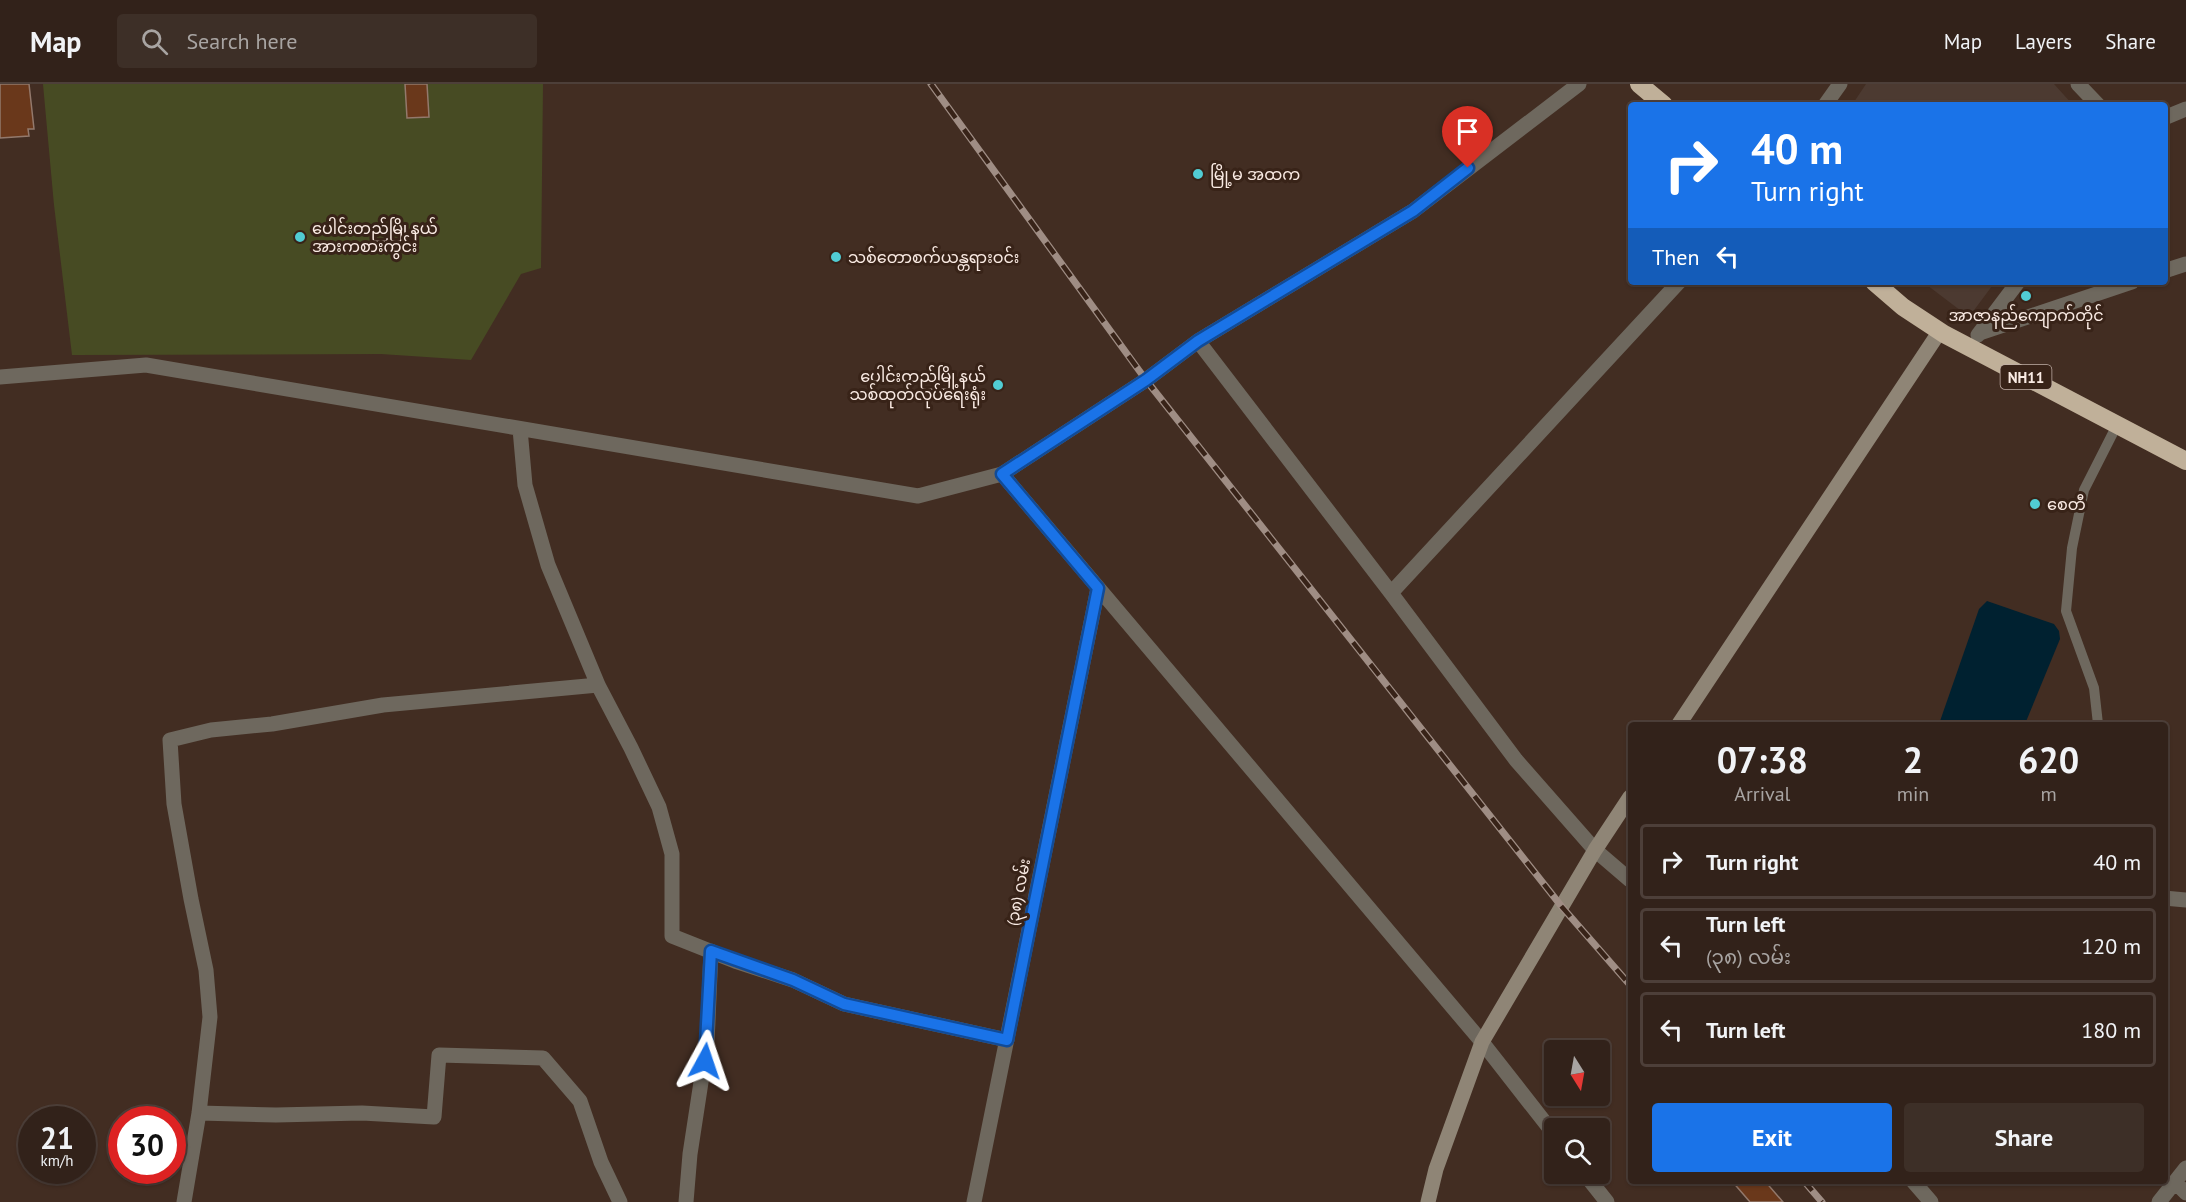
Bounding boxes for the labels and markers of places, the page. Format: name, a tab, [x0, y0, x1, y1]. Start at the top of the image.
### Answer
pin	[1442, 106, 1493, 168]
place label: မြို့မ အထက	[1210, 163, 1300, 188]
marker: မြို့မ အထက	[1191, 167, 1205, 181]
place label: ‌ပေါင်းတည်မြို့နယ် အားကစားကွင်း	[312, 217, 438, 260]
marker: ‌ပေါင်းတည်မြို့နယ် အားကစားကွင်း	[293, 230, 307, 244]
place label: သစ်တောစက်ယန္တရားဝင်း	[848, 246, 1019, 271]
marker: သစ်တောစက်ယန္တရားဝင်း	[829, 250, 843, 264]
marker: အာဇာနည်ကျောက်တိုင်	[2019, 289, 2033, 303]
place label: အာဇာနည်ကျောက်တိုင်	[1948, 304, 2104, 330]
place label: ပေါင်းတည်မြို့နယ် သစ်ထုတ်လုပ်ရေးရုံး	[850, 365, 986, 409]
marker: ပေါင်းတည်မြို့နယ် သစ်ထုတ်လုပ်ရေးရုံး	[991, 378, 1005, 392]
place label: စေတီ	[2047, 494, 2086, 514]
marker: စေတီ	[2028, 497, 2042, 511]

